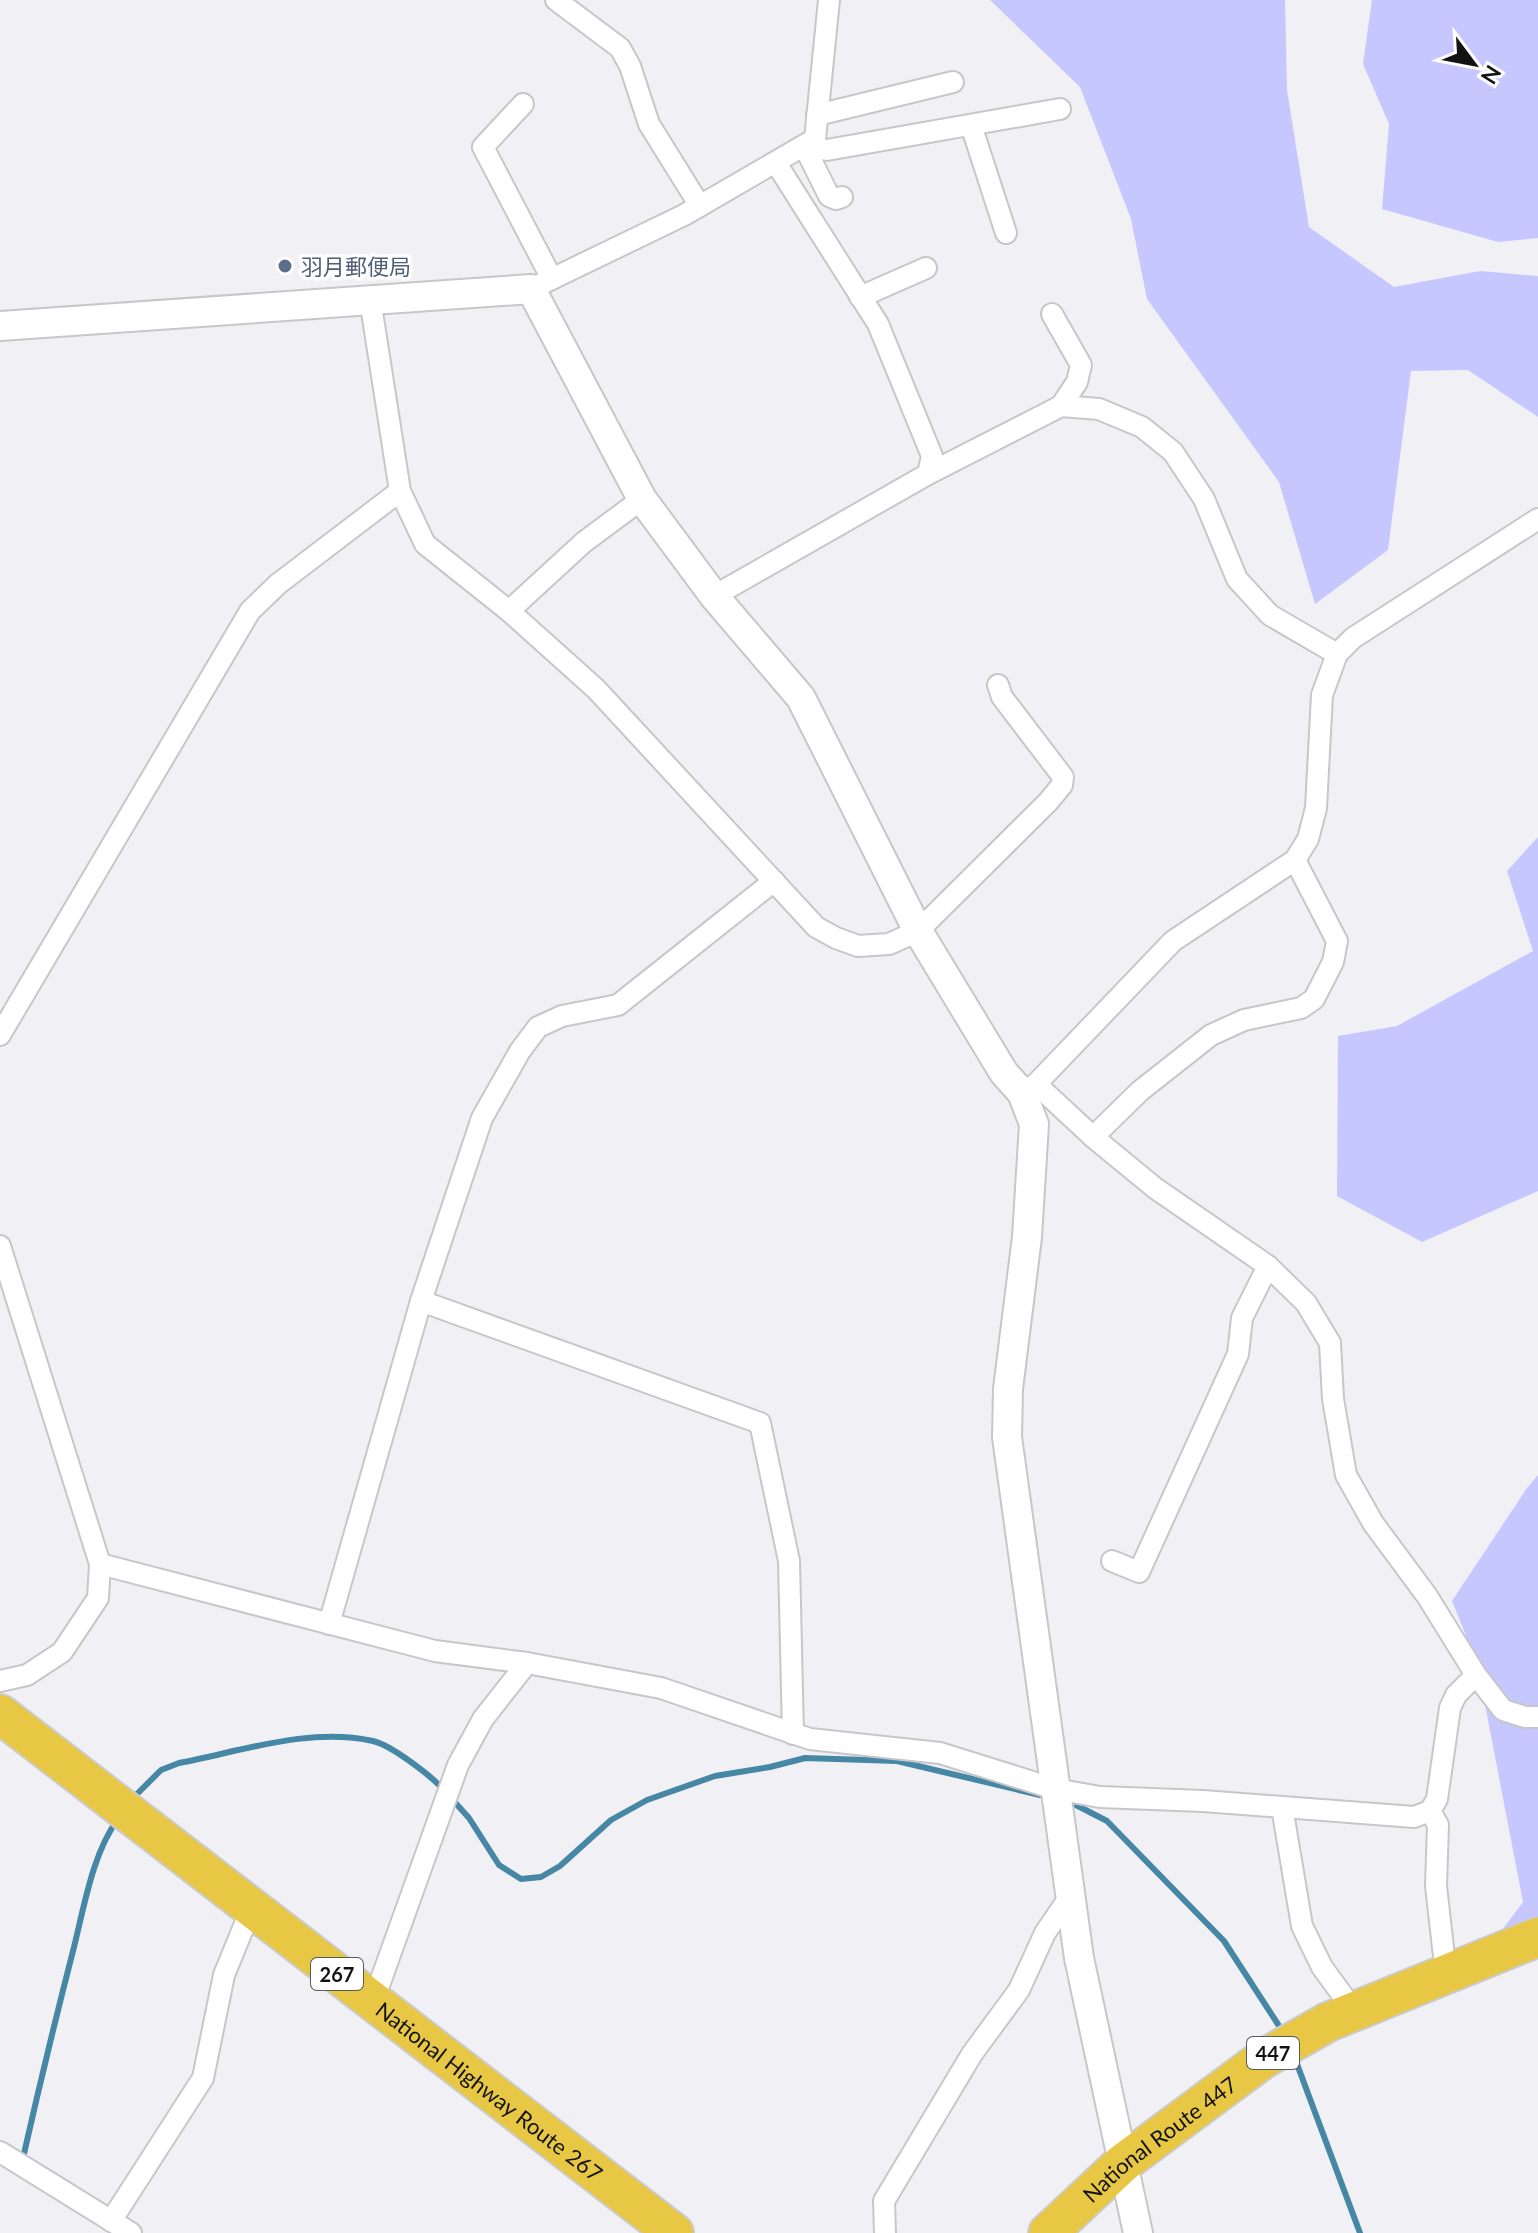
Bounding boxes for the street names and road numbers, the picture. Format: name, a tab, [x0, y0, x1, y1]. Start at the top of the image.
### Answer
road number: 267	[311, 1958, 363, 1990]
street label: National Highway Route 267	[371, 1995, 608, 2187]
road number: 447	[1247, 2037, 1299, 2069]
street label: National Route 447	[1077, 2070, 1242, 2208]

